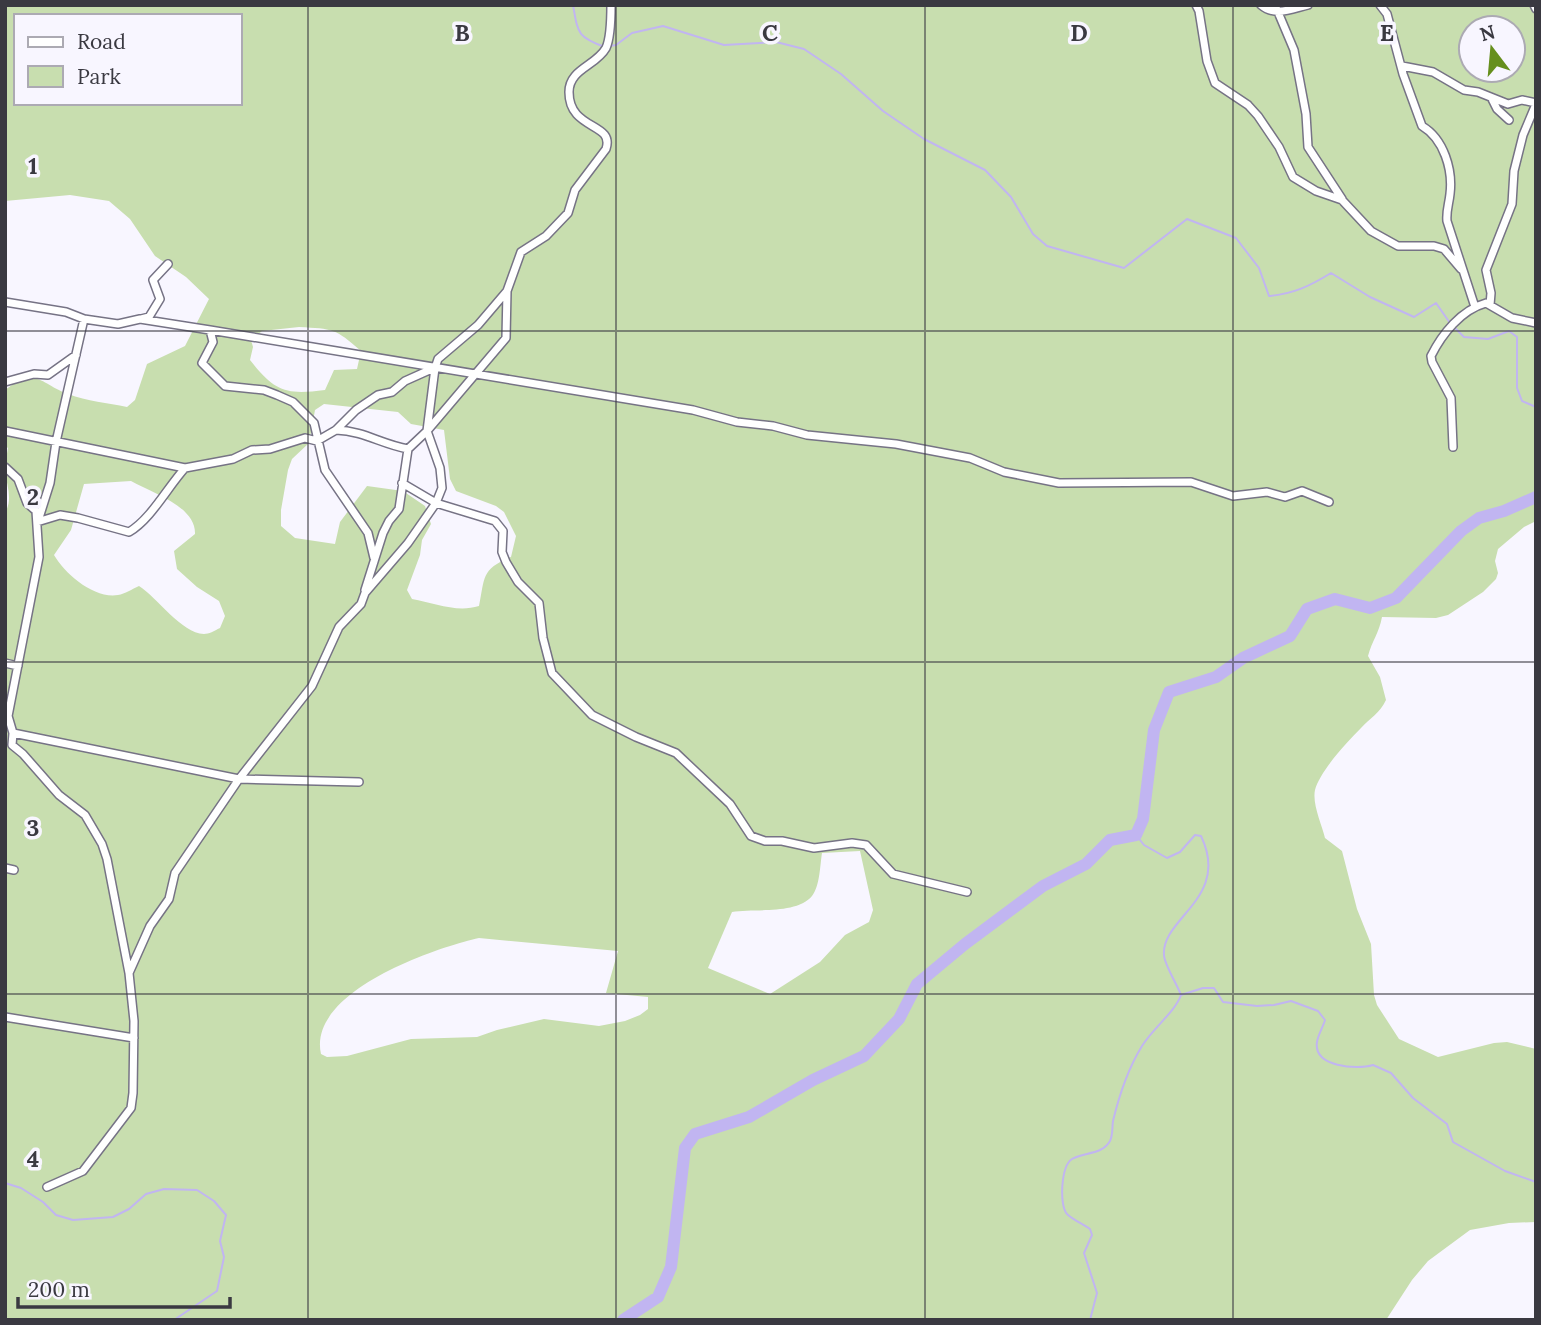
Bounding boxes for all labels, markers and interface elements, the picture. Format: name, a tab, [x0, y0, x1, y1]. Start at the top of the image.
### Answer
legend	[14, 14, 242, 105]
north arrow	[1457, 14, 1527, 84]
text: B	[454, 18, 470, 47]
text: C	[762, 18, 778, 47]
text: D	[1070, 18, 1088, 47]
text: E	[1380, 18, 1394, 47]
text: N	[1477, 19, 1498, 46]
text: Road	[77, 28, 126, 55]
text: Park	[77, 63, 121, 90]
text: 1	[28, 151, 38, 180]
text: 2	[27, 482, 39, 511]
text: 3	[27, 813, 39, 842]
text: 4	[27, 1144, 39, 1173]
scale bar	[18, 1266, 229, 1310]
text: 200 m	[28, 1276, 90, 1303]

